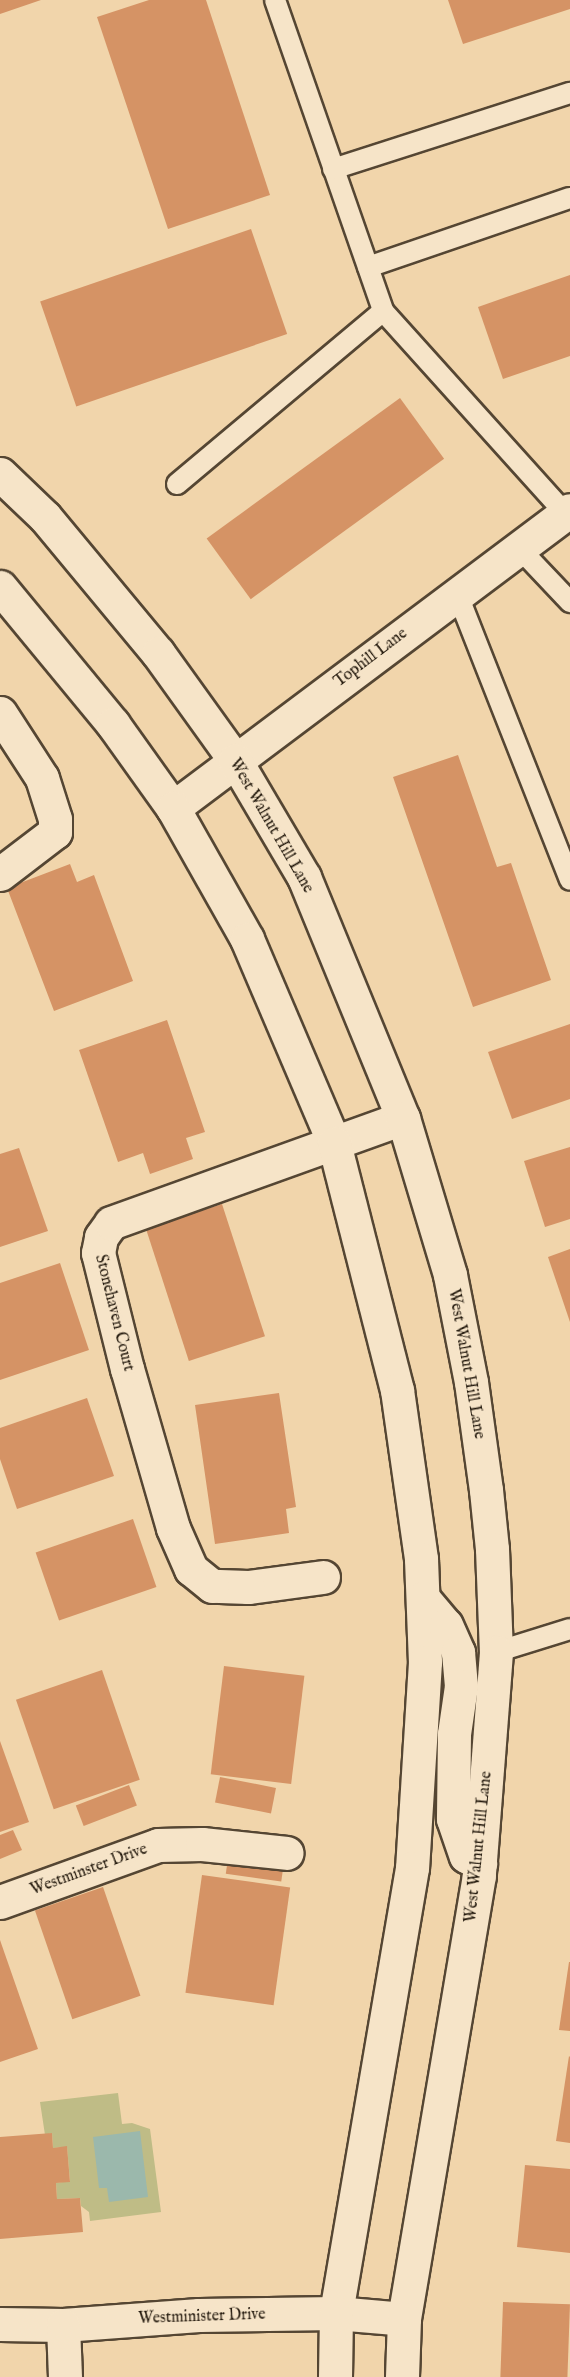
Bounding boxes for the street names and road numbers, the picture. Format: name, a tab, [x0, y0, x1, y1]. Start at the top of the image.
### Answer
street label: Tophill Lane	[331, 624, 411, 692]
street label: West Walnut Hill Lane	[225, 755, 317, 897]
street label: Stonehaven Court	[90, 1253, 138, 1373]
street label: West Walnut Hill Lane	[443, 1287, 489, 1441]
street label: West Walnut Hill Lane	[462, 1770, 496, 1924]
street label: Westminster Drive	[28, 1840, 150, 1900]
street label: Westminister Drive	[138, 2305, 266, 2329]

